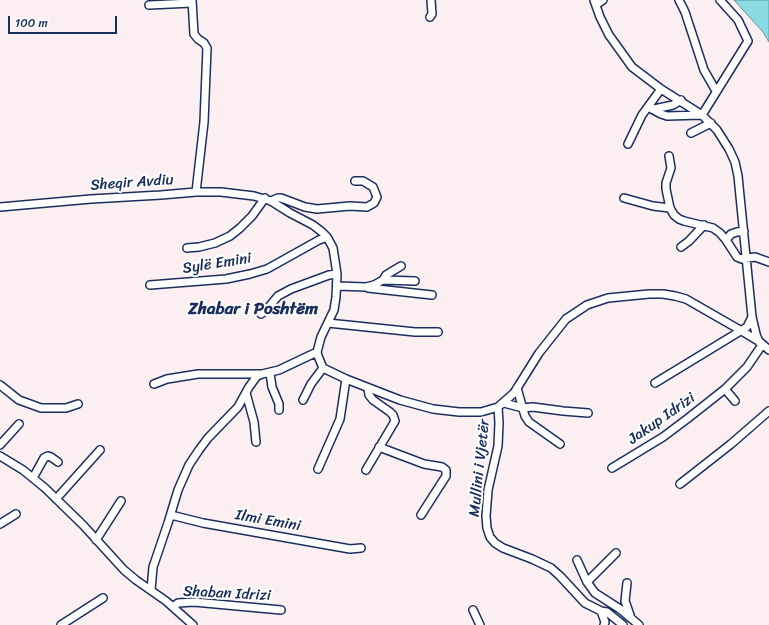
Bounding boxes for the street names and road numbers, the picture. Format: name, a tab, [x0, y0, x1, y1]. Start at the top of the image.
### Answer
street label: Sheqir Avdiu	[90, 171, 174, 195]
street label: Sylë Emini	[181, 250, 253, 278]
street label: Jakup Idrizi	[625, 389, 699, 449]
street label: Mullini i Vjetër	[466, 418, 494, 518]
street label: Ilmi Emini	[234, 506, 302, 536]
street label: Shaban Idrizi	[183, 583, 271, 605]

